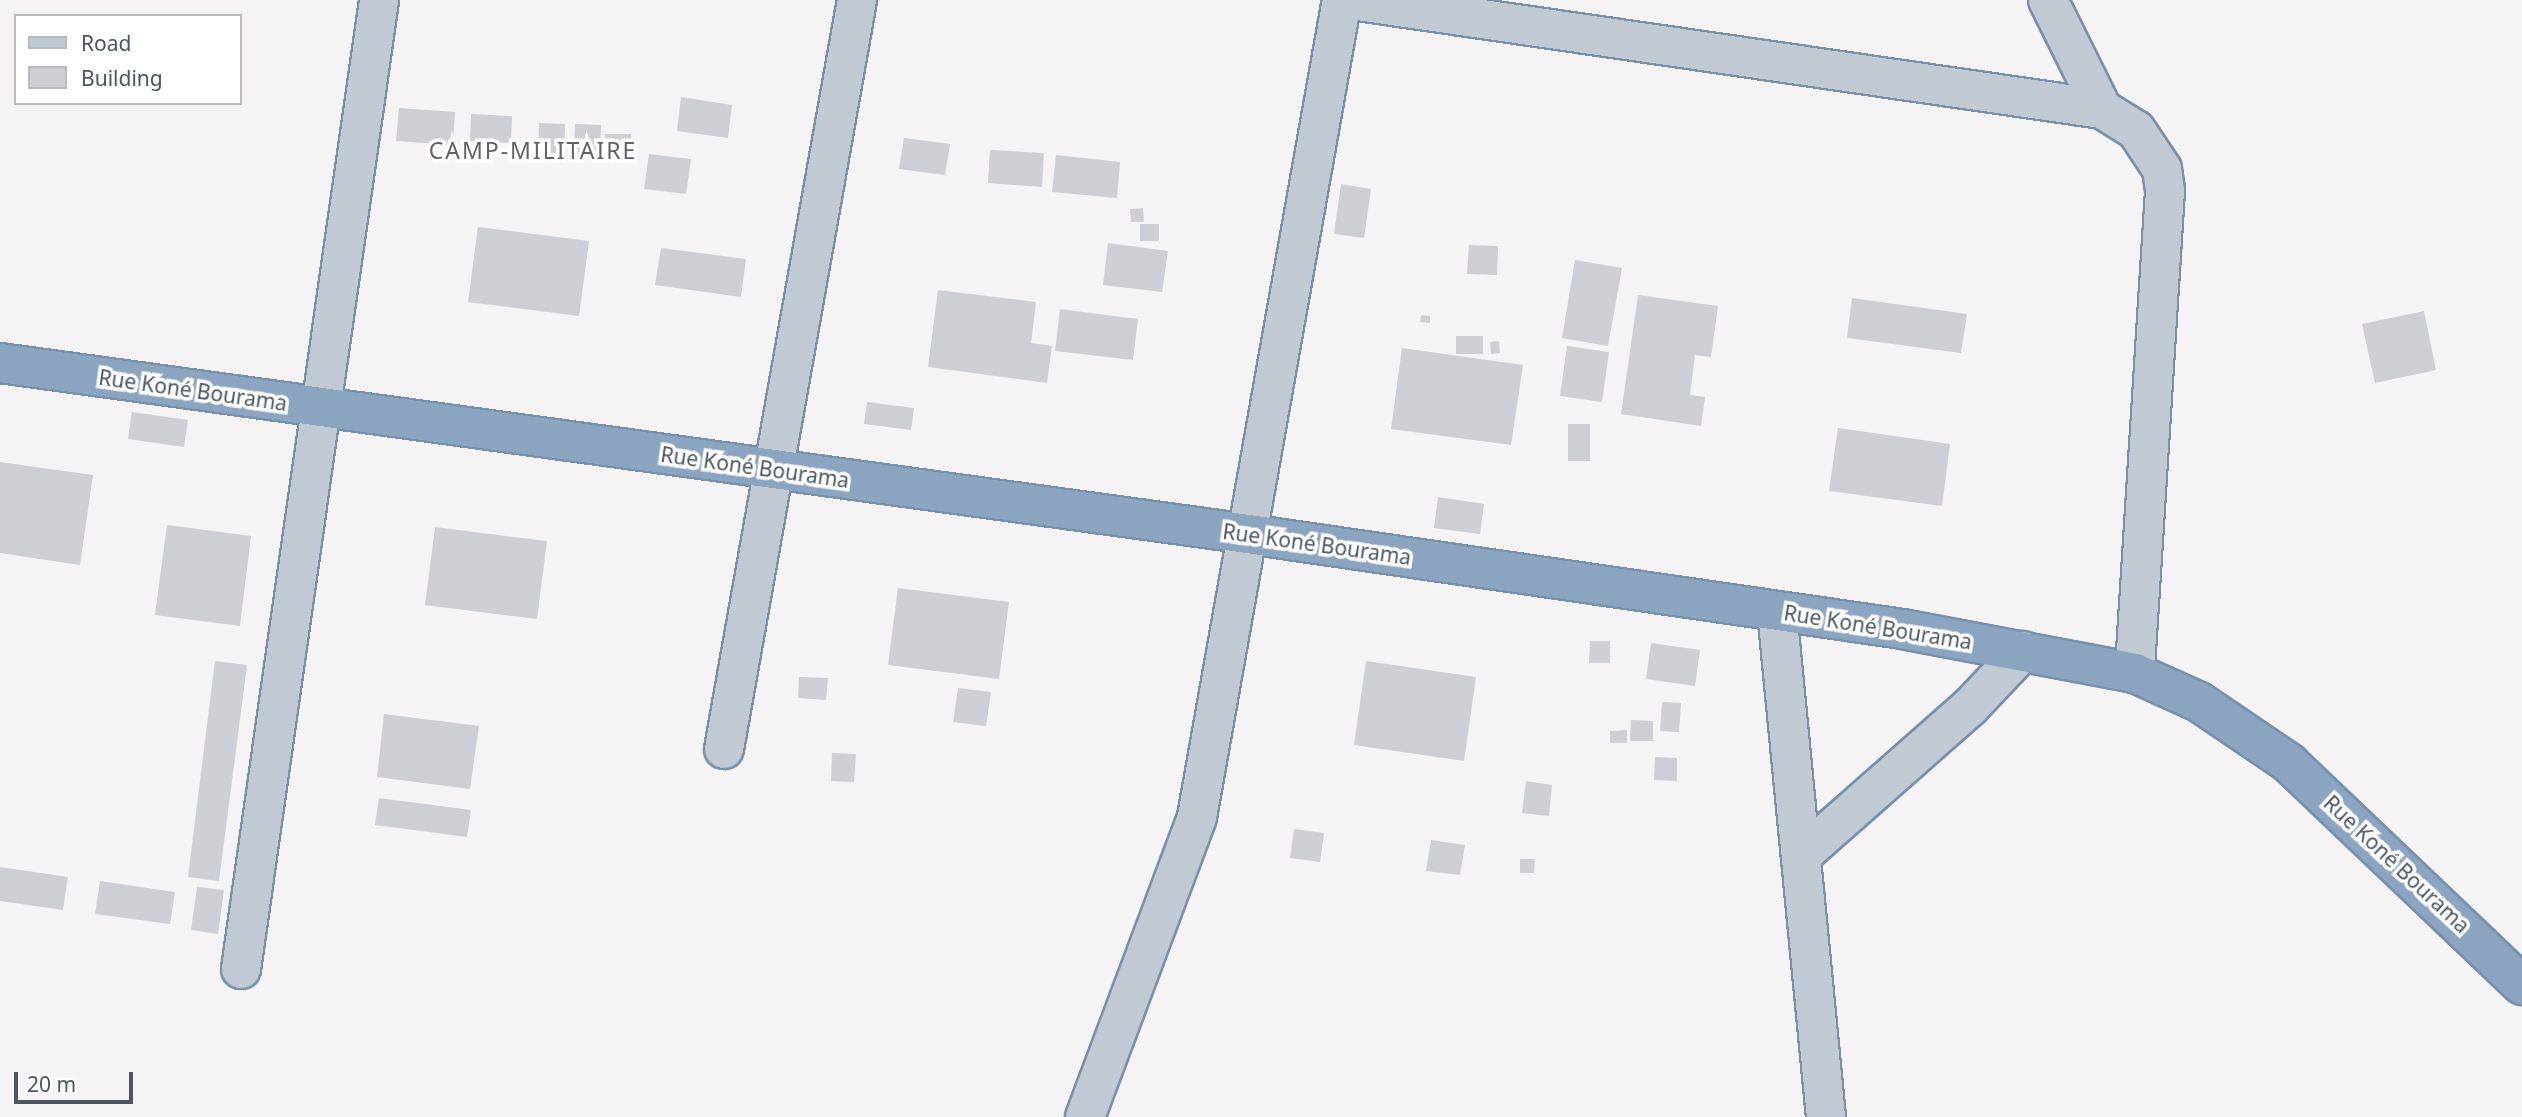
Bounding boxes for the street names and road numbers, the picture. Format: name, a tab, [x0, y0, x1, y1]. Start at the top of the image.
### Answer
street label: Rue Koné Bourama	[97, 364, 289, 416]
street label: Rue Koné Bourama	[659, 441, 851, 493]
street label: Rue Koné Bourama	[1221, 518, 1413, 570]
street label: Rue Koné Bourama	[1782, 600, 1974, 654]
street label: Rue Koné Bourama	[2319, 790, 2475, 938]

